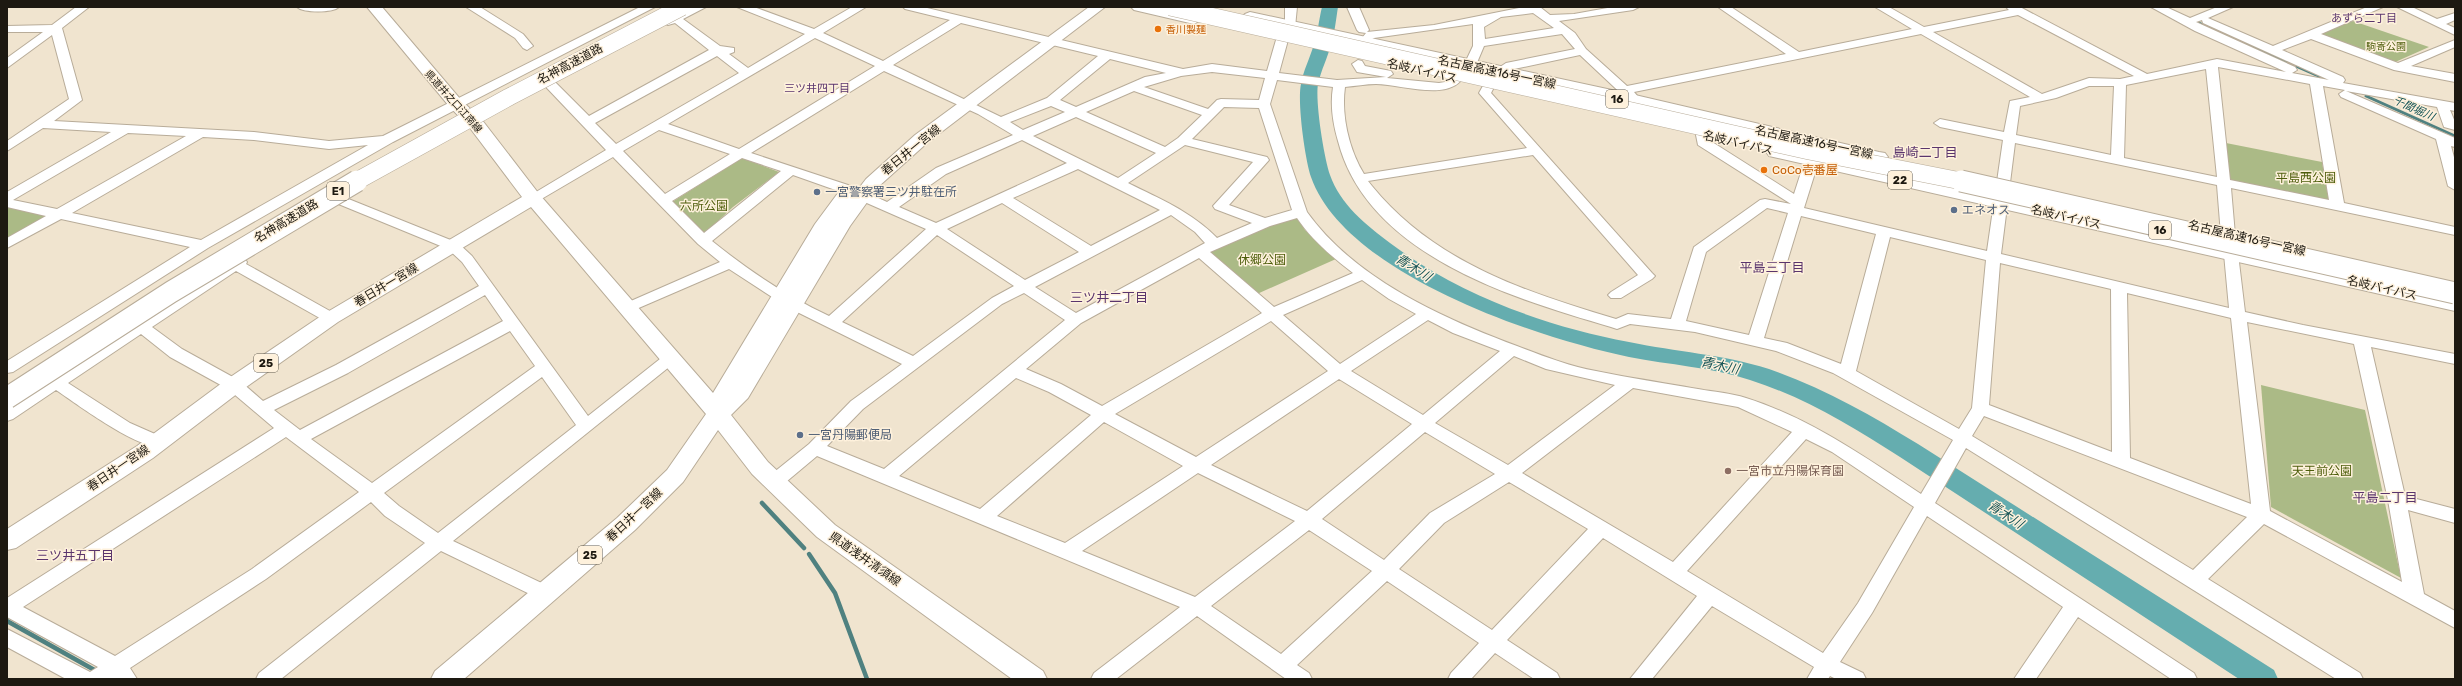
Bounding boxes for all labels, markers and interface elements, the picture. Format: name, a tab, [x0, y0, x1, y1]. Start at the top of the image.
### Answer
district label: あずら二丁目	[2331, 12, 2397, 25]
marker: 香川製麺	[1153, 24, 1163, 34]
place label: 香川製麺	[1166, 24, 1206, 36]
street label: 名神高速道路	[535, 41, 605, 87]
park label: 駒寄公園	[2366, 41, 2406, 53]
street label: 名古屋高速16号一宮線	[1437, 53, 1557, 91]
street label: 名岐バイパス	[1385, 56, 1459, 86]
street label: 県道井之口江南線	[422, 68, 484, 135]
district label: 三ツ井四丁目	[784, 82, 850, 95]
road number: 16	[1606, 90, 1628, 108]
water label: 千間堀川	[2391, 94, 2437, 124]
street label: 春日井一宮線	[879, 122, 943, 178]
street label: 名古屋高速16号一宮線	[1754, 123, 1874, 161]
street label: 名岐バイパス	[1701, 128, 1775, 158]
district label: 島崎二丁目	[1892, 145, 1958, 160]
place label: CoCo壱番屋	[1772, 163, 1838, 177]
marker: CoCo壱番屋	[1759, 165, 1769, 175]
road number: 22	[1888, 171, 1912, 189]
park label: 平島西公園	[2276, 171, 2336, 185]
road number: E1	[327, 182, 349, 200]
place label: 一宮警察署三ツ井駐在所	[825, 185, 957, 199]
marker: 一宮警察署三ツ井駐在所	[812, 187, 822, 197]
street label: 名神高速道路	[252, 196, 320, 246]
park label: 六所公園	[680, 199, 728, 213]
street label: 名岐バイパス	[2029, 202, 2103, 232]
place label: エネオス	[1962, 203, 2010, 217]
marker: エネオス	[1949, 205, 1959, 215]
street label: 名古屋高速16号一宮線	[2187, 218, 2307, 258]
road number: 16	[2149, 221, 2171, 239]
water label: 青木川	[1393, 251, 1436, 285]
park label: 休郷公園	[1238, 253, 1286, 267]
street label: 春日井一宮線	[352, 260, 420, 310]
district label: 平島三丁目	[1739, 260, 1805, 275]
street label: 名岐バイパス	[2345, 273, 2419, 303]
district label: 三ツ井二丁目	[1070, 290, 1148, 305]
road number: 25	[254, 354, 278, 372]
water label: 青木川	[1699, 354, 1742, 377]
place label: 一宮丹陽郵便局	[808, 428, 892, 442]
marker: 一宮丹陽郵便局	[795, 430, 805, 440]
street label: 春日井一宮線	[84, 442, 152, 494]
place label: 一宮市立丹陽保育園	[1736, 464, 1844, 478]
park label: 天王前公園	[2292, 464, 2352, 478]
marker: 一宮市立丹陽保育園	[1723, 466, 1733, 476]
street label: 春日井一宮線	[603, 485, 665, 545]
district label: 平島二丁目	[2352, 490, 2418, 505]
water label: 青木川	[1985, 498, 2028, 532]
street label: 県道浅井清須線	[827, 529, 903, 589]
road number: 25	[578, 546, 602, 564]
district label: 三ツ井五丁目	[36, 548, 114, 563]

